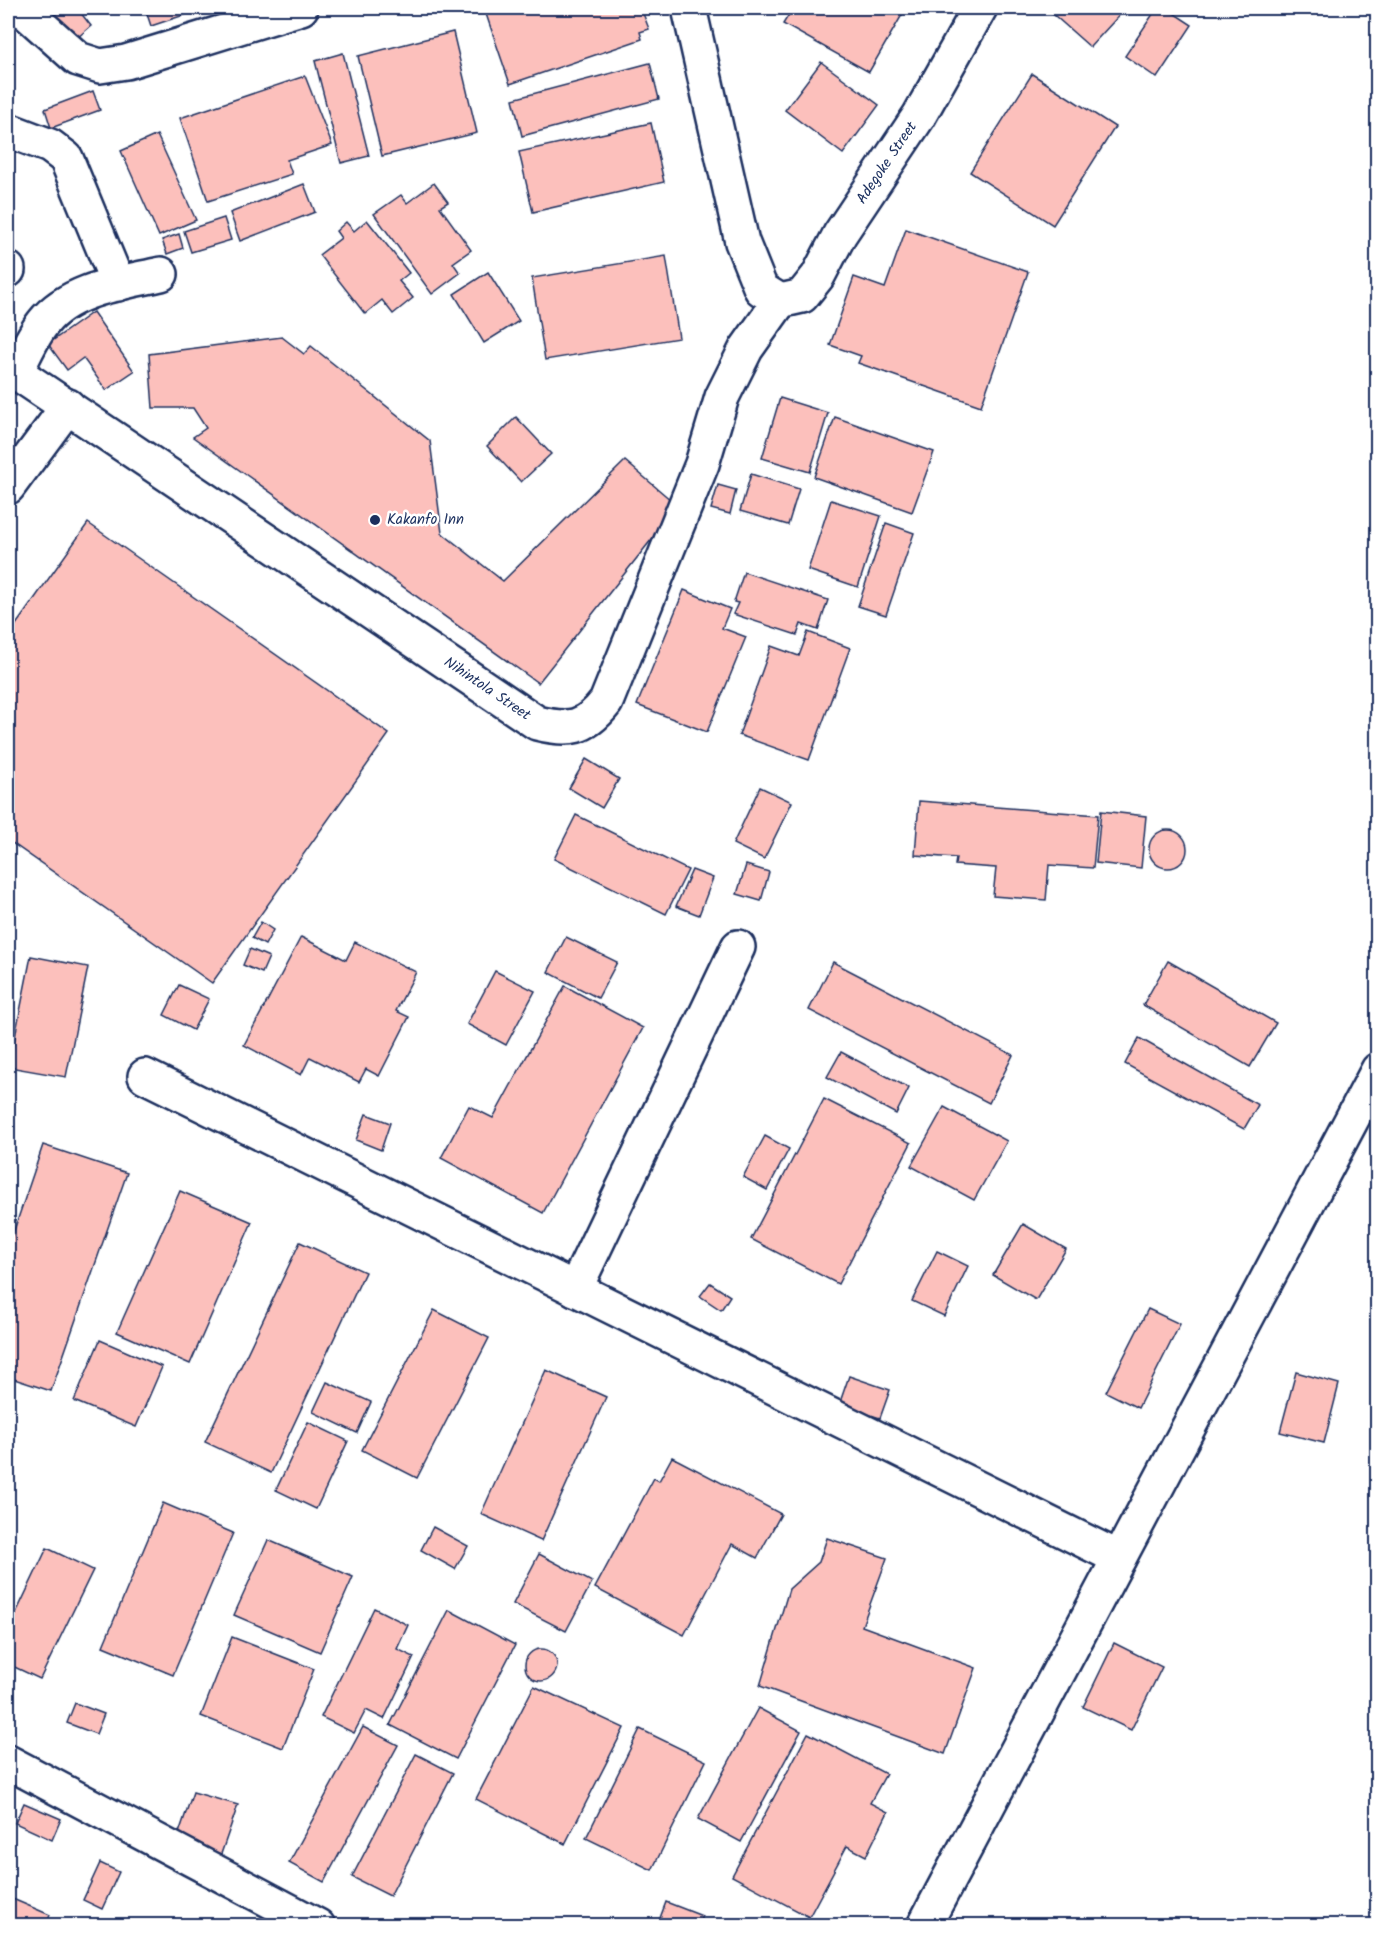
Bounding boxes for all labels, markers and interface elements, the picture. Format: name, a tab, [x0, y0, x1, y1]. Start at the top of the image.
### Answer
street label: Adegoke Street	[850, 117, 924, 209]
place label: Kakanfo Inn	[387, 508, 464, 532]
marker: Kakanfo Inn	[368, 513, 382, 527]
street label: Nihintola Street	[439, 651, 536, 727]

